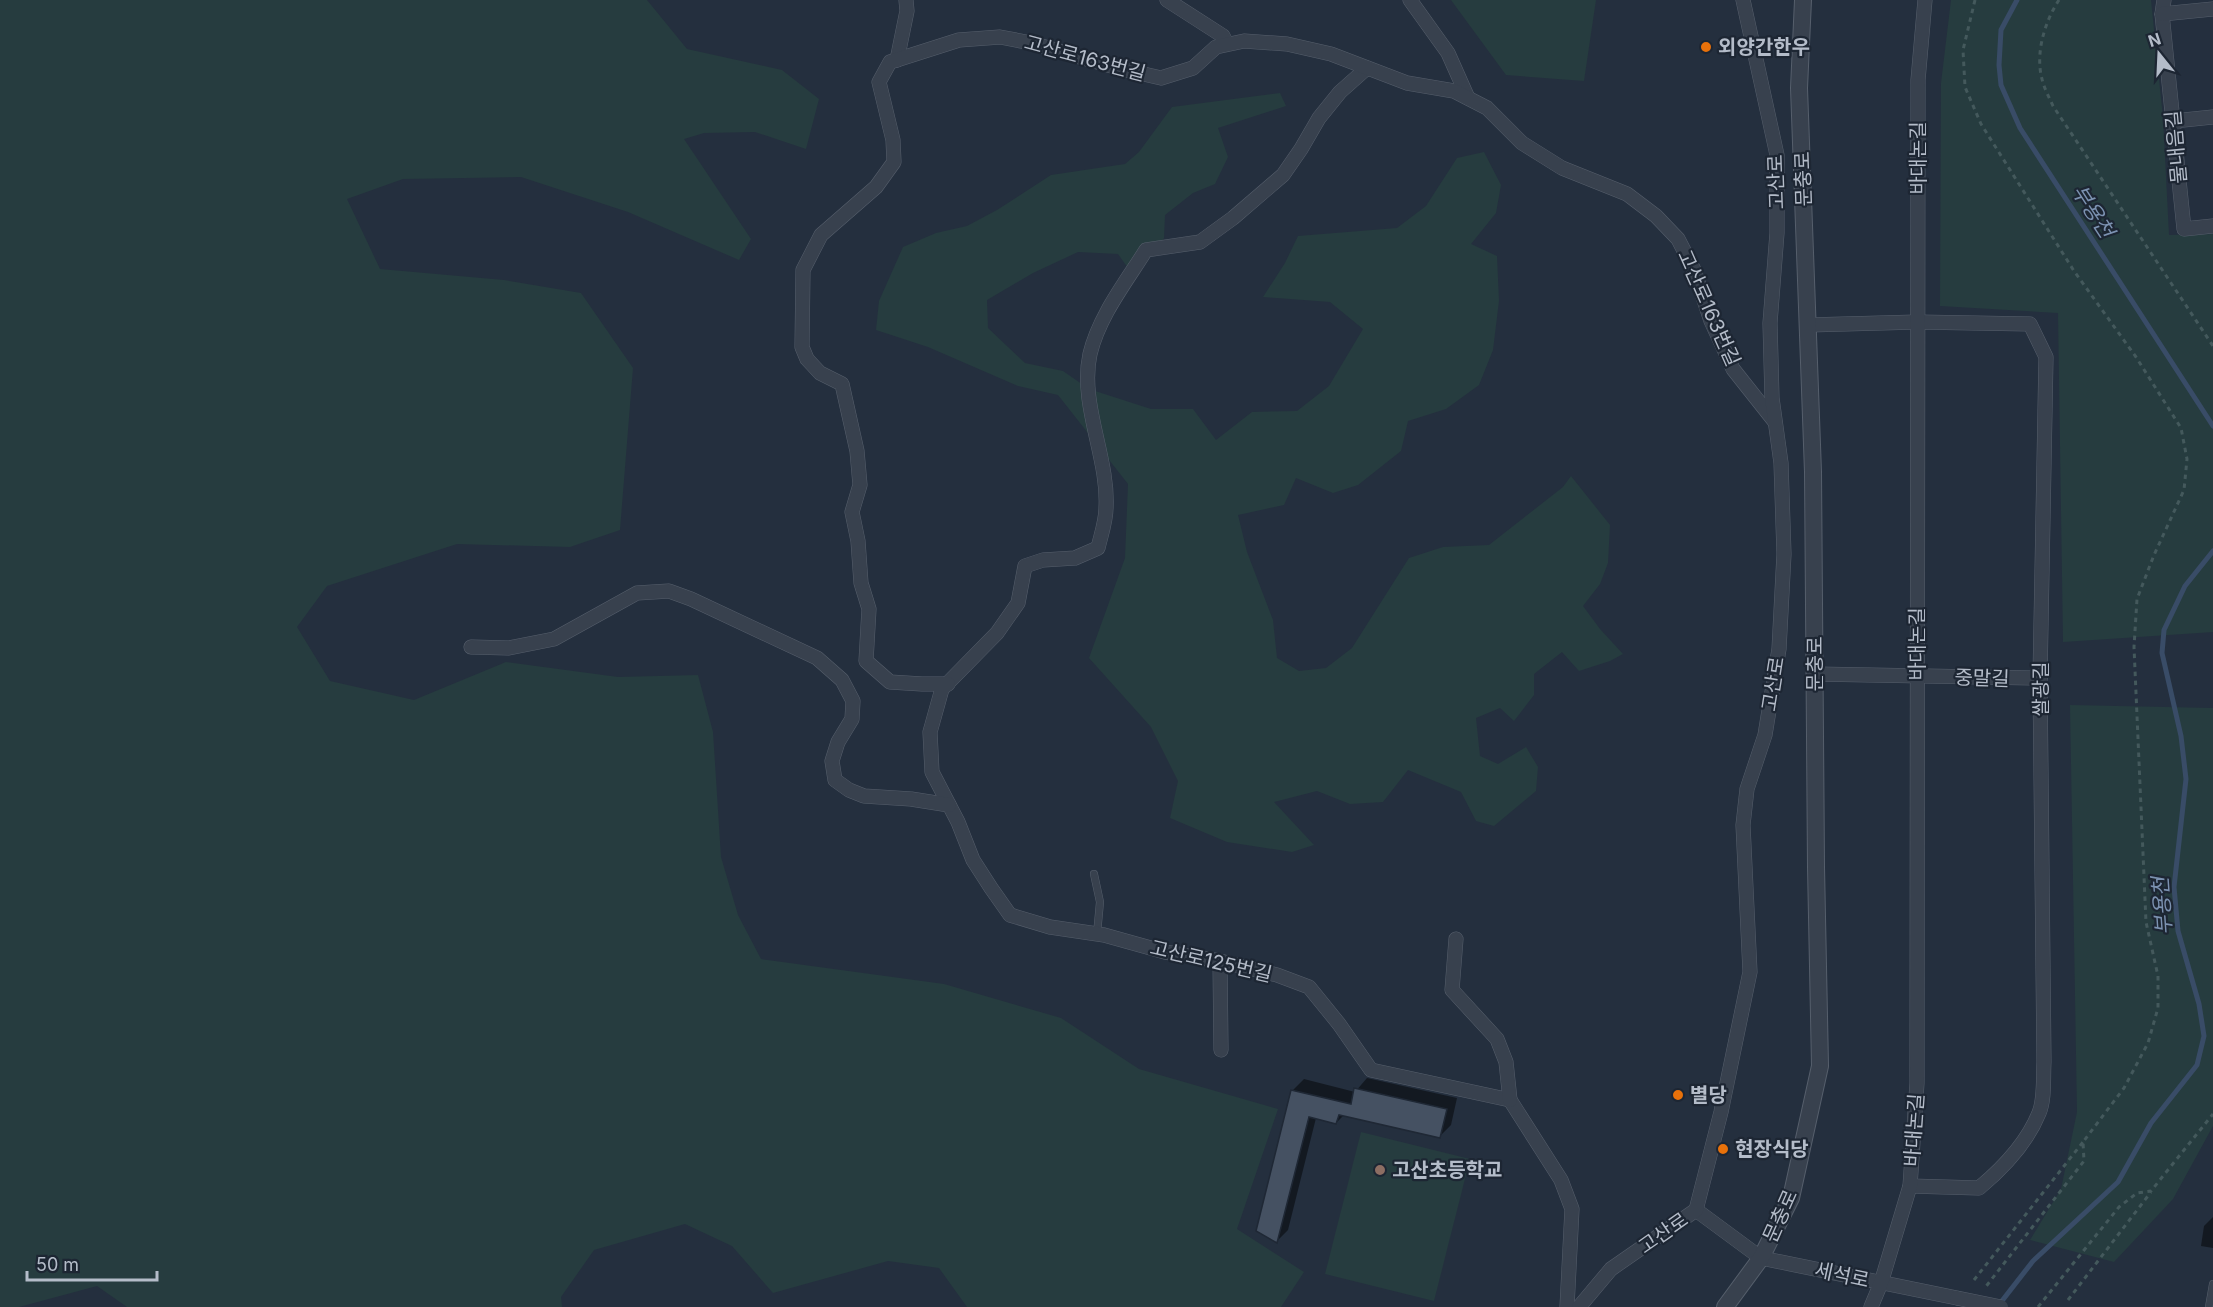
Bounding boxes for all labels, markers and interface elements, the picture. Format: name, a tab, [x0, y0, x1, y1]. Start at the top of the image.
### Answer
north arrow	[2129, 24, 2189, 84]
text: N	[2145, 28, 2163, 51]
street label: 고산로163번길	[1022, 30, 1148, 86]
place label: 외양간한우	[1718, 35, 1810, 59]
marker: 외양간한우	[1699, 40, 1713, 54]
street label: 물내음길	[2161, 109, 2191, 185]
street label: 바대논길	[1906, 121, 1930, 195]
street label: 문충로	[1790, 151, 1816, 207]
street label: 고산로	[1763, 154, 1789, 210]
water label: 부용천	[2067, 180, 2121, 244]
street label: 고산로163번길	[1673, 246, 1745, 370]
street label: 바대논길	[1905, 607, 1929, 681]
street label: 문충로	[1803, 636, 1827, 692]
street label: 고산로	[1757, 655, 1789, 713]
street label: 쌀광길	[2029, 661, 2053, 717]
street label: 중말길	[1954, 665, 2010, 691]
water label: 부용천	[2147, 874, 2176, 936]
street label: 고산로125번길	[1148, 935, 1274, 987]
place label: 별당	[1690, 1083, 1727, 1107]
marker: 별당	[1671, 1088, 1685, 1102]
street label: 바대논길	[1899, 1092, 1929, 1168]
place label: 현장식당	[1735, 1137, 1809, 1161]
marker: 현장식당	[1716, 1142, 1730, 1156]
place label: 고산초등학교	[1392, 1158, 1502, 1182]
marker: 고산초등학교	[1373, 1163, 1387, 1177]
street label: 문충로	[1758, 1186, 1802, 1246]
street label: 고산로	[1634, 1207, 1692, 1259]
scale bar	[27, 1244, 158, 1282]
text: 50 m	[36, 1254, 79, 1275]
street label: 세석로	[1813, 1258, 1871, 1292]

